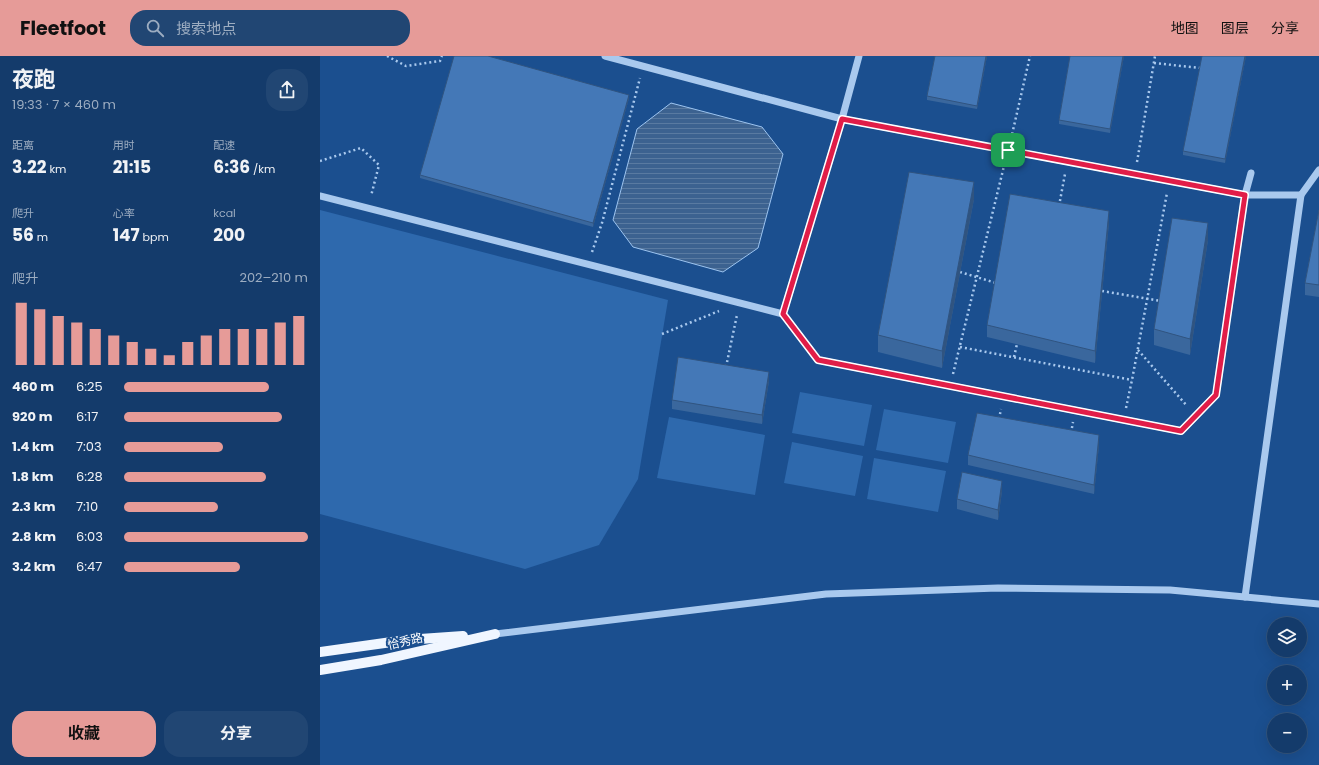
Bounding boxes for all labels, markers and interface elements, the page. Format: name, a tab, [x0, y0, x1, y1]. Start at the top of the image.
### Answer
search box	[130, 10, 410, 46]
text: Fleetfoot	[20, 15, 106, 42]
icon: search	[144, 17, 166, 39]
text: 搜索地点	[176, 18, 236, 39]
text: 地图	[1171, 18, 1199, 38]
text: 图层	[1221, 18, 1249, 38]
text: 分享	[1271, 18, 1299, 38]
text: 夜跑	[12, 64, 56, 95]
button: share	[266, 69, 308, 111]
text: 19:33 · 7 × 460 m	[12, 95, 116, 114]
pin	[991, 133, 1025, 167]
text: 距离	[12, 137, 34, 153]
text: 用时	[113, 137, 135, 153]
text: 配速	[213, 137, 235, 153]
icon: arrive	[997, 139, 1019, 161]
text: 3.22	[12, 155, 47, 179]
text: 21:15	[113, 155, 151, 179]
text: 6:36	[213, 155, 250, 179]
text: km	[47, 161, 66, 177]
text: /km	[250, 161, 275, 177]
text: 爬升	[12, 205, 34, 221]
text: 心率	[113, 205, 135, 221]
text: kcal	[213, 205, 236, 221]
text: 56	[12, 223, 34, 247]
text: 147	[113, 223, 140, 247]
text: 200	[213, 223, 245, 247]
text: m	[34, 229, 48, 245]
text: bpm	[140, 229, 169, 245]
text: 202–210 m	[239, 268, 308, 287]
text: 爬升	[12, 269, 38, 288]
text: 460 m	[12, 377, 54, 396]
text: 6:25	[76, 377, 103, 396]
text: 920 m	[12, 407, 52, 426]
text: 6:17	[76, 407, 98, 426]
text: 1.4 km	[12, 437, 54, 456]
text: 7:03	[76, 437, 102, 456]
text: 1.8 km	[12, 467, 54, 486]
text: 6:28	[76, 467, 103, 486]
text: 2.3 km	[12, 497, 56, 516]
text: 7:10	[76, 497, 98, 516]
text: 2.8 km	[12, 527, 56, 546]
text: 6:03	[76, 527, 103, 546]
text: 3.2 km	[12, 557, 56, 576]
text: 6:47	[76, 557, 102, 576]
map controls	[1267, 617, 1307, 753]
button: layers	[1267, 617, 1307, 657]
street label: 恰秀路	[386, 629, 424, 653]
button: +	[1267, 665, 1307, 705]
button: 收藏	[12, 711, 156, 757]
button: 分享	[164, 711, 308, 757]
button: −	[1267, 713, 1307, 753]

